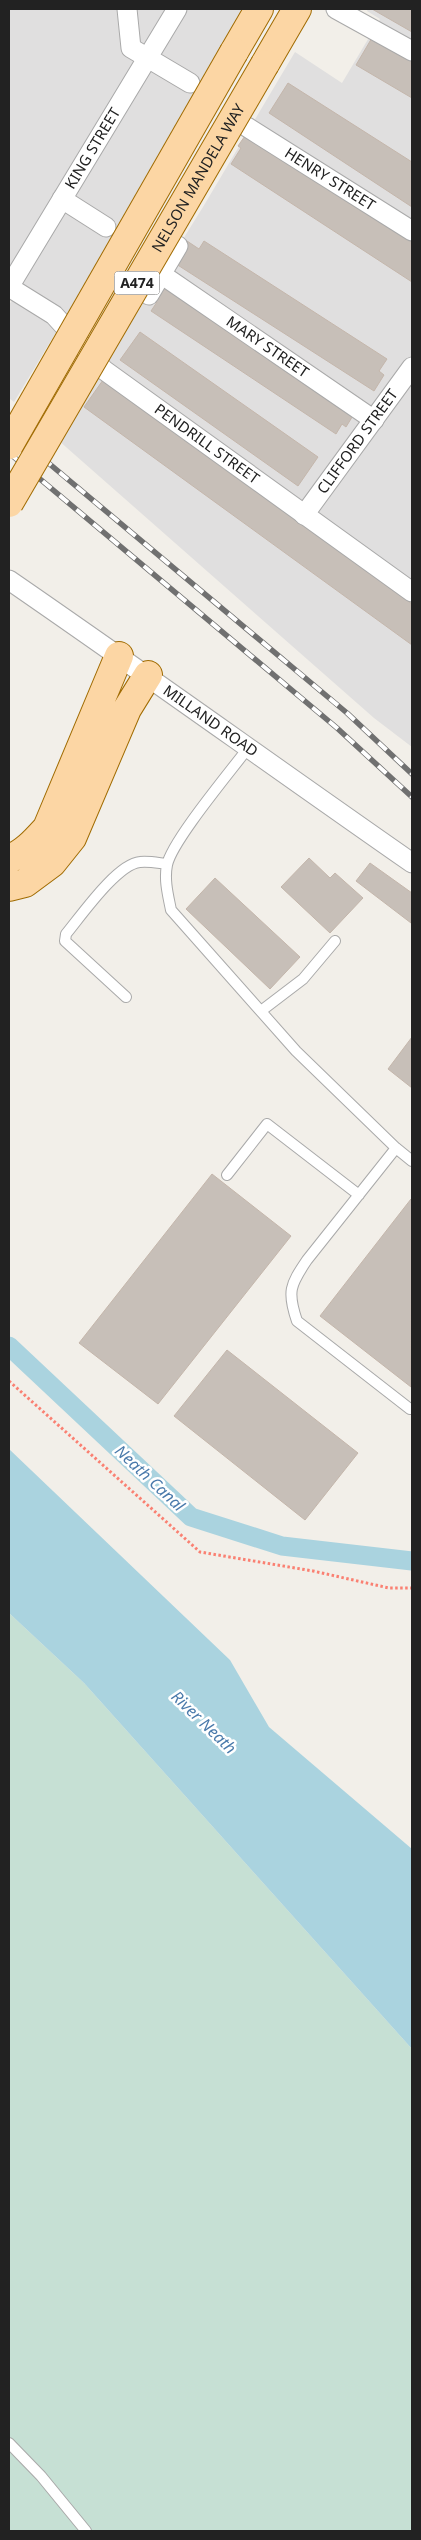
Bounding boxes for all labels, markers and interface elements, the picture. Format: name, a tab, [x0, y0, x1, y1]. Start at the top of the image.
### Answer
street label: NELSON MANDELA WAY	[146, 99, 249, 256]
street label: KING STREET	[60, 103, 125, 192]
street label: HENRY STREET	[281, 142, 380, 215]
road number: A474	[114, 272, 160, 294]
street label: MARY STREET	[223, 311, 314, 382]
street label: CLIFFORD STREET	[312, 384, 402, 497]
street label: PENDRILL STREET	[151, 399, 264, 488]
street label: MILLAND ROAD	[160, 680, 262, 761]
water label: Neath Canal	[110, 1440, 190, 1517]
water label: River Neath	[167, 1686, 241, 1758]

